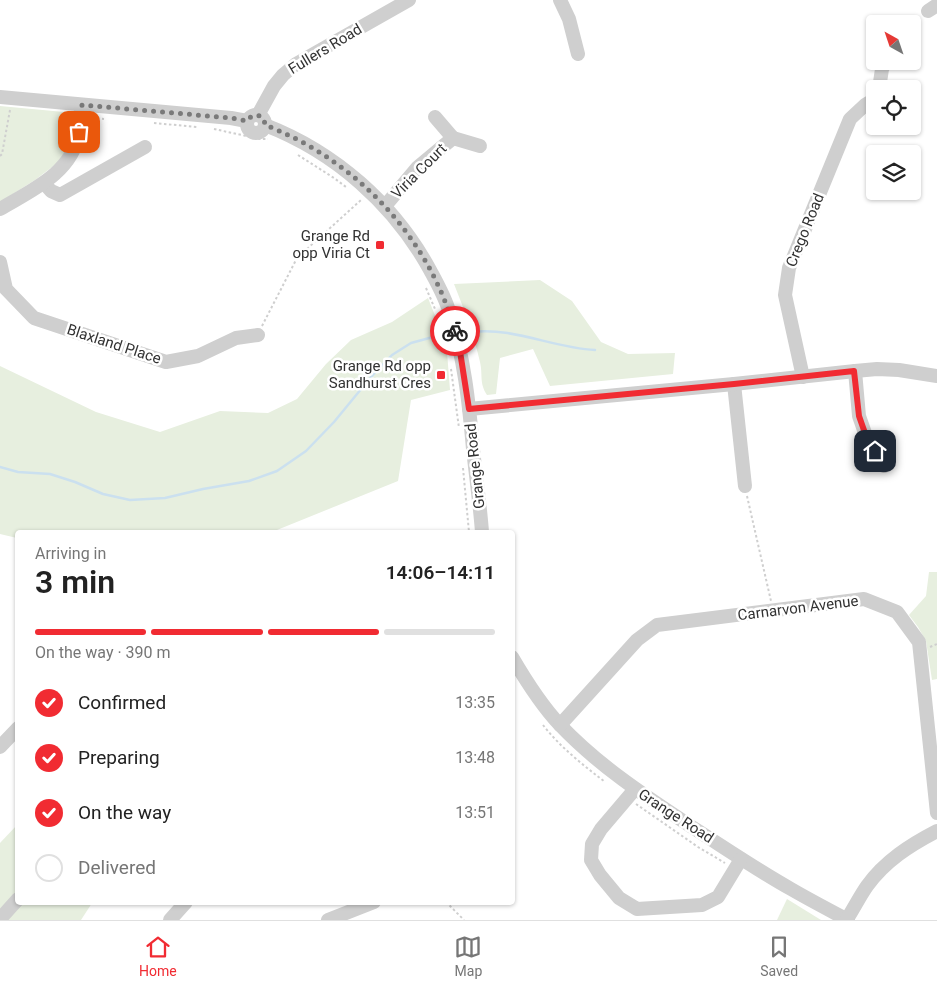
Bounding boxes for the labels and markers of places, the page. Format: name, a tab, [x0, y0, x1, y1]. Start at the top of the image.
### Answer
pin	[58, 111, 100, 153]
place label: Grange Rd opp Viria Ct	[292, 227, 370, 262]
marker: Grange Rd opp Viria Ct	[374, 239, 386, 251]
place label: Grange Rd opp Sandhurst Cres	[329, 357, 431, 392]
marker: Grange Rd opp Sandhurst Cres	[435, 369, 447, 381]
pin	[854, 430, 896, 472]

